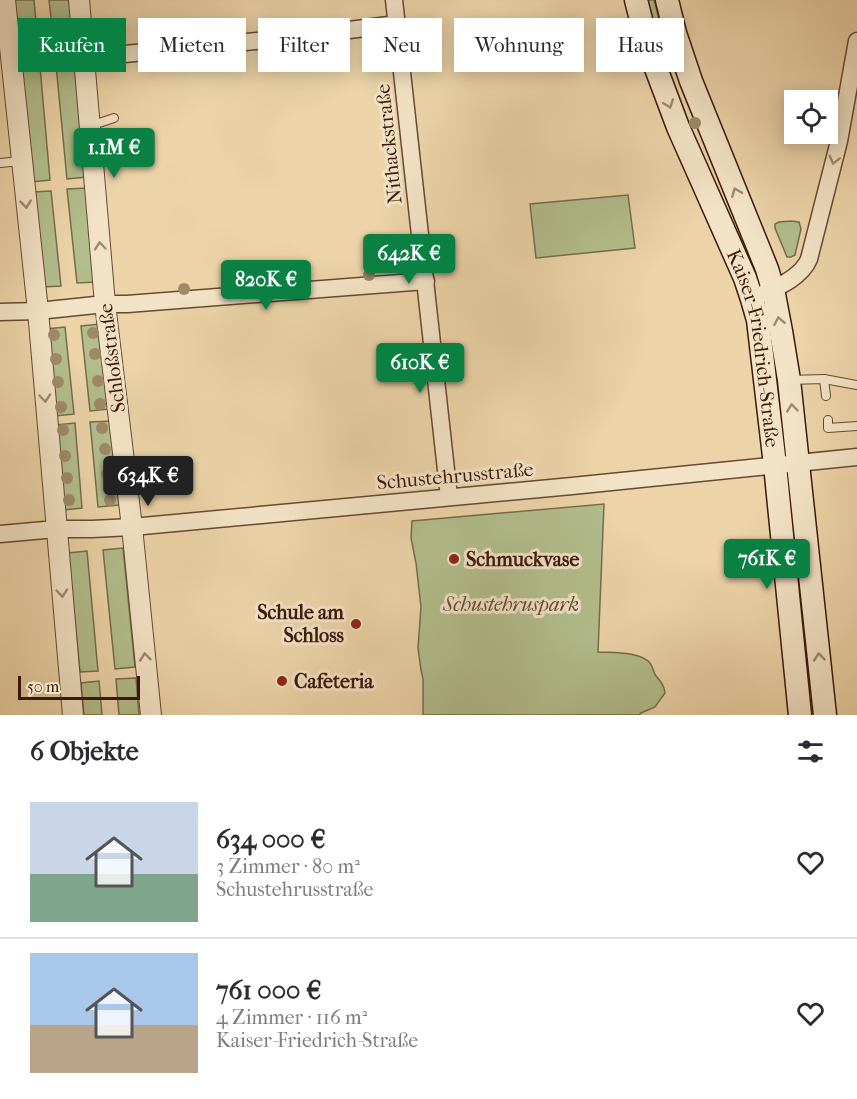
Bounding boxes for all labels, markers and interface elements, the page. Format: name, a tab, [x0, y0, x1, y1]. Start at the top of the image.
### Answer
chip: Kaufen	[18, 18, 126, 72]
chip: Mieten	[138, 18, 246, 72]
chip: Filter	[258, 18, 350, 72]
chip: Neu	[362, 18, 442, 72]
chip: Wohnung	[454, 18, 584, 72]
chip: Haus	[596, 18, 684, 72]
street label: Nithackstraße	[371, 83, 407, 205]
map controls	[784, 90, 838, 144]
button: locate	[784, 90, 838, 144]
one-way arrow	[662, 98, 674, 109]
pin: 1.1M €	[65, 128, 163, 179]
text: 1.1M €	[88, 136, 140, 159]
one-way arrow	[829, 155, 842, 165]
one-way arrow	[731, 187, 743, 198]
one-way arrow	[19, 200, 32, 209]
pin: 642K €	[360, 234, 458, 285]
one-way arrow	[94, 241, 107, 250]
text: 642K €	[377, 242, 441, 265]
street label: Kaiser-Friedrich-Straße	[722, 246, 784, 449]
pin: 820K €	[217, 260, 315, 311]
text: 820K €	[235, 268, 297, 291]
street label: Schloßstraße	[94, 302, 130, 414]
one-way arrow	[773, 317, 786, 327]
pin: 610K €	[371, 343, 469, 394]
text: 610K €	[390, 351, 450, 374]
one-way arrow	[38, 394, 51, 403]
one-way arrow	[786, 403, 799, 413]
pin: 634K €	[99, 456, 197, 507]
street label: Schustehrusstraße	[376, 458, 534, 494]
text: 634K €	[117, 464, 179, 487]
pin: 761K €	[718, 539, 816, 590]
text: 761K €	[738, 547, 796, 570]
place label: Schmuckvase	[466, 548, 579, 571]
marker: Schmuckvase	[447, 552, 461, 566]
one-way arrow	[55, 588, 68, 597]
park label: Schustehruspark	[442, 593, 579, 616]
place label: Schule am Schloss	[257, 601, 345, 647]
marker: Schule am Schloss	[349, 617, 363, 631]
one-way arrow	[139, 652, 152, 661]
one-way arrow	[813, 652, 826, 661]
place label: Cafeteria	[294, 670, 374, 693]
scale bar	[18, 673, 140, 700]
marker: Cafeteria	[275, 674, 289, 688]
text: 50 m	[27, 677, 59, 696]
icon: filters	[794, 735, 827, 768]
text: 6 Objekte	[30, 736, 139, 767]
text: 634 000 €	[216, 824, 326, 855]
icon: home	[78, 826, 150, 898]
icon: heart	[794, 846, 827, 879]
text: 3 Zimmer · 80 m²	[216, 855, 360, 878]
text: Schustehrusstraße	[216, 878, 373, 901]
text: 761 000 €	[216, 975, 321, 1006]
icon: home	[78, 977, 150, 1049]
icon: heart	[794, 997, 827, 1030]
text: 4 Zimmer · 116 m²	[216, 1006, 367, 1029]
text: Kaiser-Friedrich-Straße	[216, 1029, 418, 1052]

